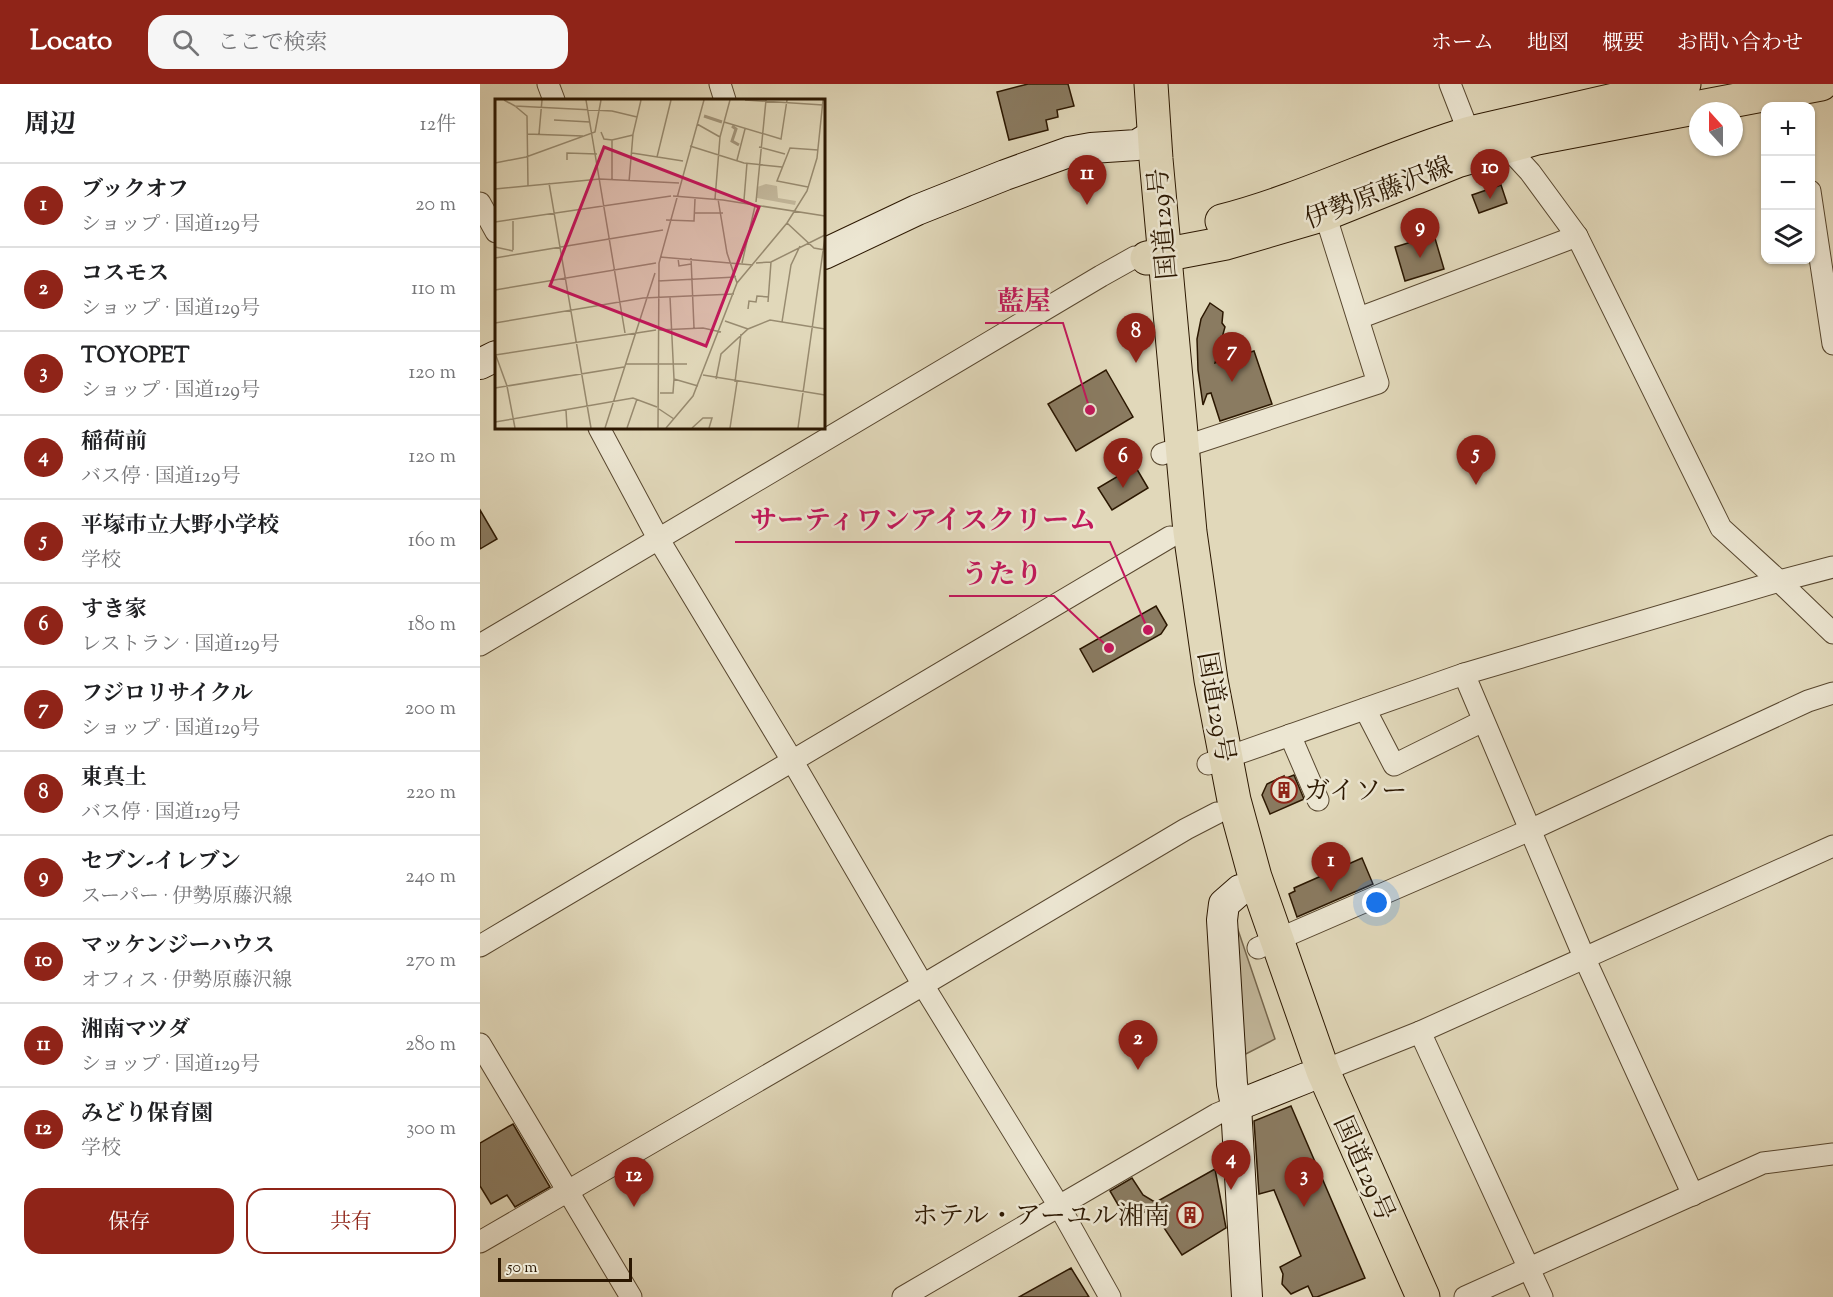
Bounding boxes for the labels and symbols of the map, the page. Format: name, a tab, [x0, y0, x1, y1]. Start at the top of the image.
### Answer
inset map	[495, 99, 825, 429]
north arrow	[1689, 102, 1743, 156]
street label: 伊勢原藤沢線	[1299, 149, 1458, 240]
pin: 10	[1470, 150, 1510, 199]
pin: 11	[1068, 156, 1106, 205]
street label: 国道129号	[1141, 167, 1188, 281]
pin: 9	[1400, 208, 1440, 258]
callout: 藍屋	[985, 278, 1063, 323]
text: 藍屋	[997, 284, 1051, 323]
pin: 8	[1116, 314, 1156, 363]
pin: 7	[1212, 332, 1251, 382]
pin: 5	[1456, 436, 1496, 485]
pin: 6	[1104, 438, 1142, 488]
callout: サーティワンアイスクリーム	[735, 497, 1110, 542]
text: サーティワンアイスクリーム	[750, 503, 1096, 542]
callout: うたり	[949, 551, 1054, 596]
text: うたり	[962, 557, 1043, 596]
street label: 国道129号	[1187, 649, 1242, 766]
place label: ガイソー	[1304, 774, 1407, 811]
building icon: ガイソー	[1269, 775, 1299, 805]
pin: 1	[1312, 842, 1350, 892]
your location	[1362, 888, 1391, 917]
pin: 2	[1118, 1020, 1158, 1070]
street label: 国道129号	[1323, 1110, 1402, 1228]
pin: 4	[1212, 1140, 1251, 1190]
pin: 12	[614, 1158, 654, 1207]
pin: 3	[1284, 1158, 1324, 1207]
place label: ホテル・アーユル湘南	[912, 1199, 1170, 1236]
building icon: ホテル・アーユル湘南	[1175, 1200, 1205, 1230]
scale bar	[498, 1255, 632, 1282]

